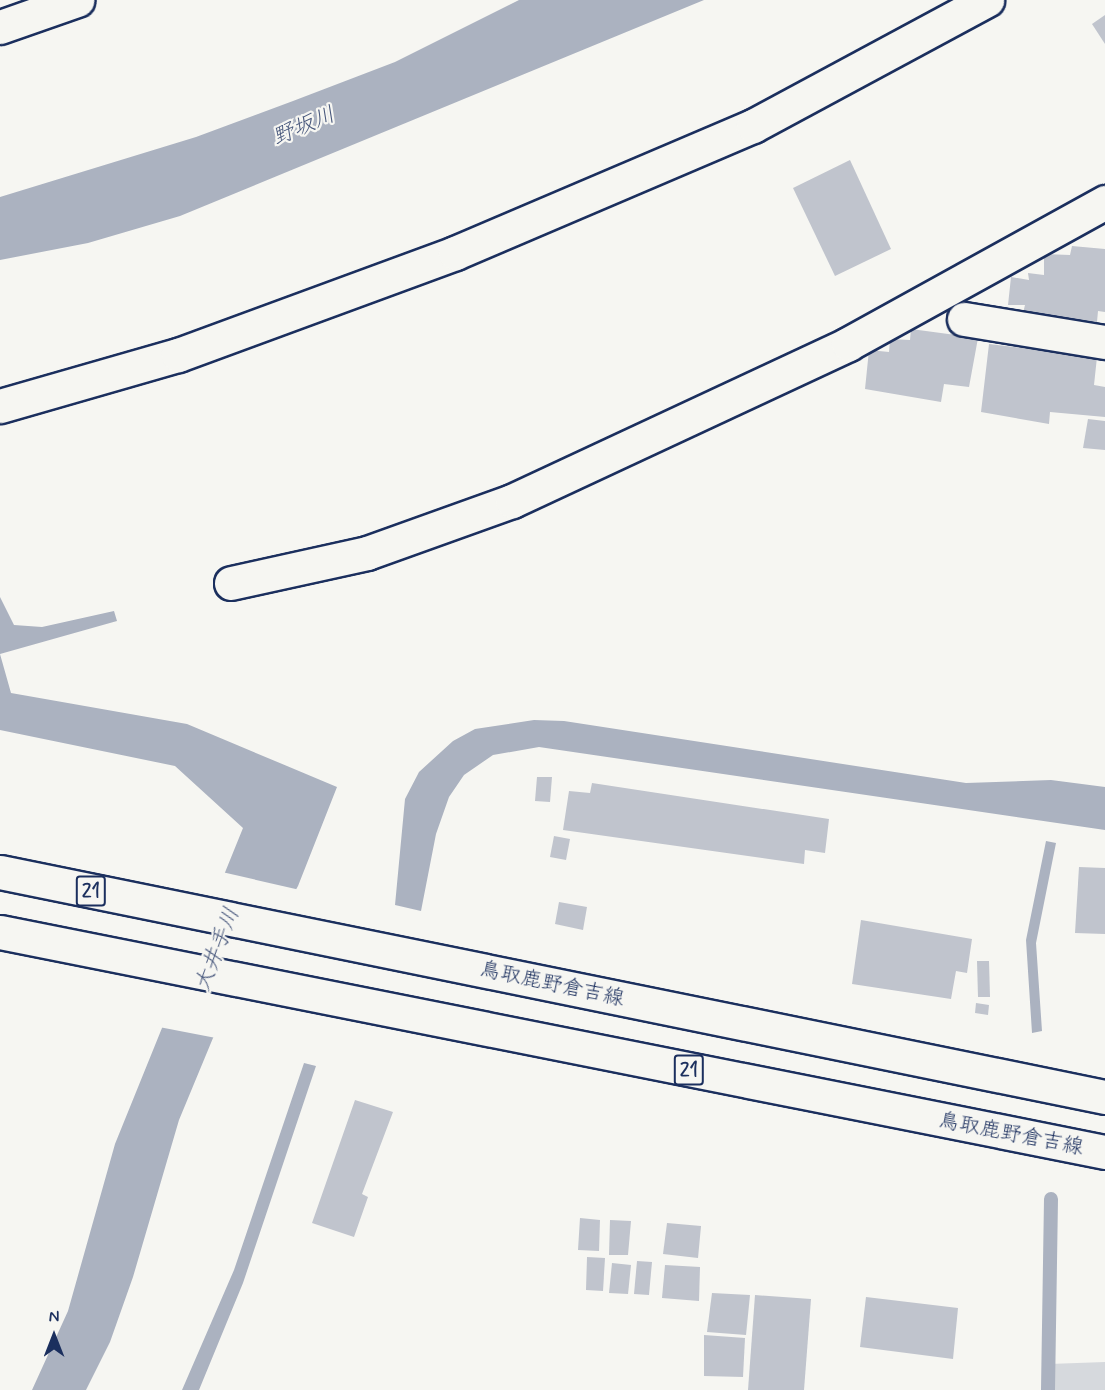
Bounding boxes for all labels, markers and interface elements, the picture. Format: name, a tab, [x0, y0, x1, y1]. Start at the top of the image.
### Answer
water label: 野坂川	[268, 102, 340, 152]
road number: 21	[74, 874, 107, 908]
water label: 大井手川	[190, 904, 246, 996]
street label: 鳥取鹿野倉吉線	[477, 956, 627, 1012]
road number: 21	[672, 1053, 706, 1087]
street label: 鳥取鹿野倉吉線	[936, 1108, 1086, 1160]
north arrow	[24, 1306, 84, 1366]
text: N	[49, 1307, 59, 1328]

